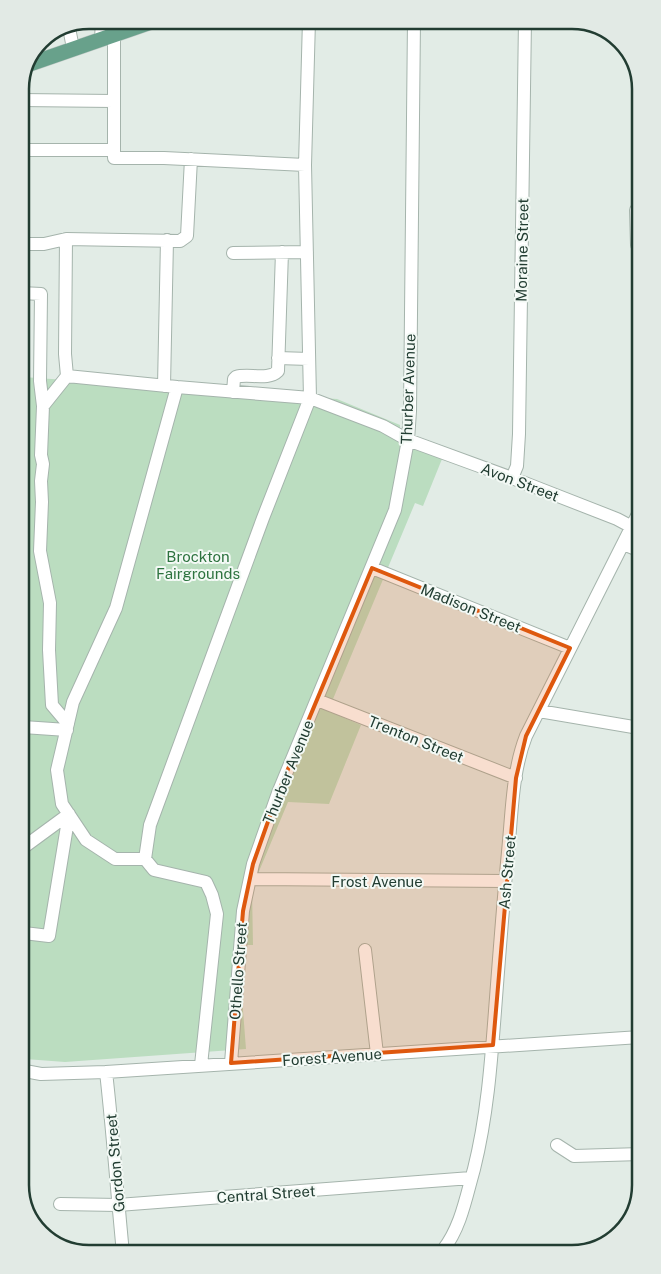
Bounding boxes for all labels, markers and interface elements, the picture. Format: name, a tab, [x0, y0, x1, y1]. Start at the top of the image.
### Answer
street label: Moraine Street	[513, 198, 531, 302]
street label: Thurber Avenue	[398, 333, 418, 445]
street label: Avon Street	[479, 459, 561, 505]
park label: Brockton Fairgrounds	[156, 548, 240, 582]
street label: Madison Street	[418, 580, 524, 636]
street label: Trenton Street	[366, 712, 466, 766]
street label: Thurber Avenue	[259, 717, 317, 827]
street label: Ash Street	[495, 834, 519, 910]
street label: Frost Avenue	[331, 873, 423, 890]
street label: Othello Street	[226, 921, 250, 1021]
street label: Forest Avenue	[282, 1045, 382, 1069]
street label: Gordon Street	[102, 1113, 128, 1213]
street label: Central Street	[216, 1182, 316, 1206]

